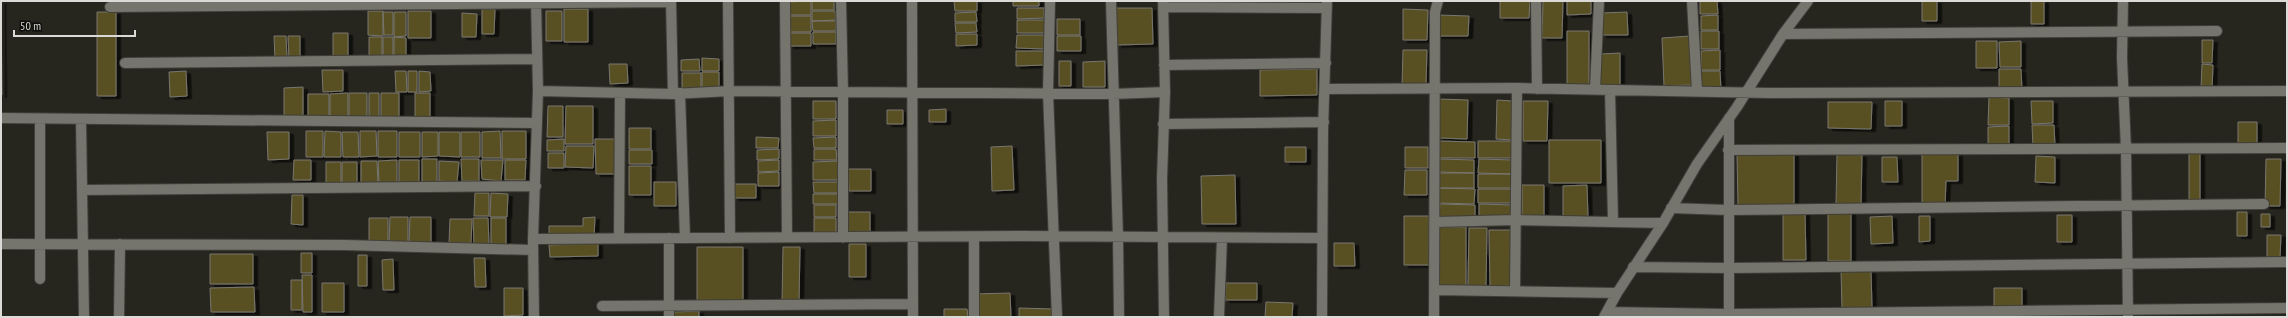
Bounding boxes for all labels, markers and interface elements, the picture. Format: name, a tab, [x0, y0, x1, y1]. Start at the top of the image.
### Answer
scale bar	[14, 12, 135, 38]
text: 50 m	[20, 18, 41, 33]

